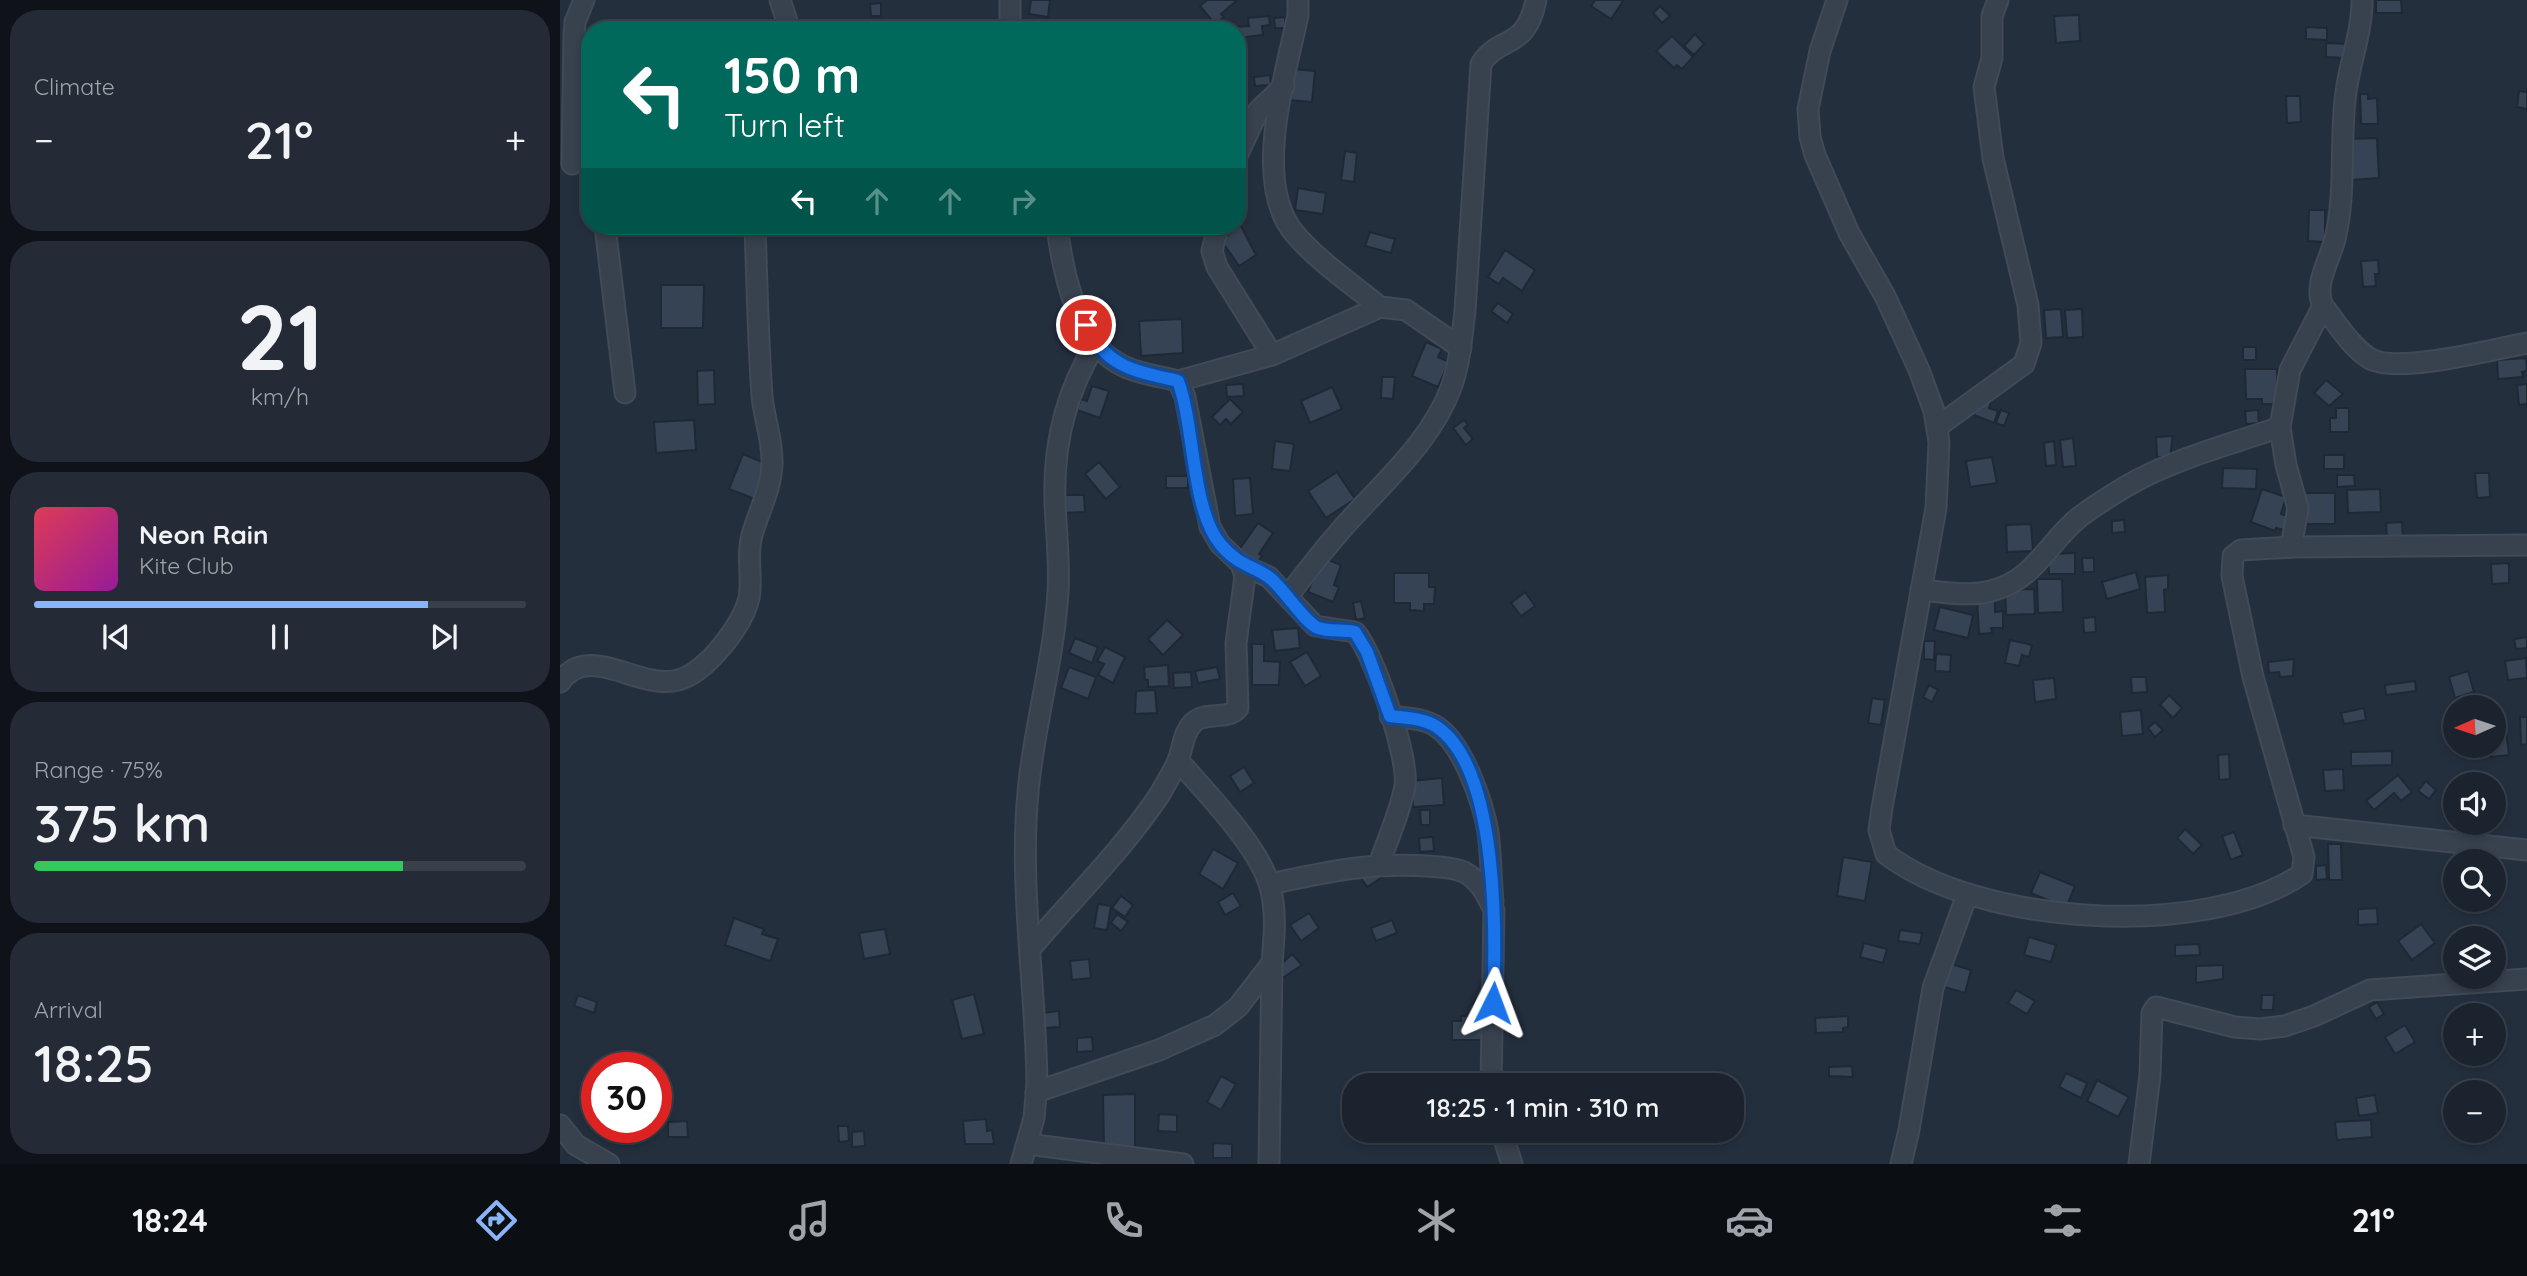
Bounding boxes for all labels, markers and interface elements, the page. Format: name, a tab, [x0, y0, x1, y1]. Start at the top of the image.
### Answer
text: 150 m	[724, 44, 860, 105]
icon: left	[609, 49, 700, 140]
text: Climate	[34, 72, 115, 101]
text: Turn left	[724, 105, 845, 145]
text: 21°	[245, 107, 313, 172]
text: −	[34, 116, 54, 164]
text: +	[505, 116, 526, 164]
icon: left	[785, 182, 823, 220]
icon: ahead	[858, 182, 896, 220]
icon: ahead	[931, 182, 969, 220]
icon: right	[1004, 182, 1042, 220]
text: 21	[236, 279, 324, 393]
pin	[1056, 295, 1116, 355]
icon: arrive	[1067, 306, 1105, 344]
text: km/h	[251, 382, 309, 411]
text: Neon Rain	[139, 518, 268, 551]
text: Kite Club	[139, 551, 234, 580]
icon: previous	[97, 618, 135, 656]
icon: pause	[261, 618, 299, 656]
icon: next	[425, 618, 463, 656]
north arrow	[2443, 695, 2506, 758]
map controls	[2443, 695, 2506, 1143]
text: Range · 75%	[34, 755, 163, 784]
button: sound	[2443, 772, 2506, 835]
text: 375 km	[34, 790, 210, 855]
button: search	[2443, 849, 2506, 912]
button: layers	[2443, 926, 2506, 989]
position arrow	[1456, 966, 1530, 1040]
text: Arrival	[34, 995, 103, 1024]
button: +	[2443, 1003, 2506, 1066]
text: 18:25	[34, 1030, 154, 1095]
speed limit sign: 30	[581, 1052, 672, 1143]
button: −	[2443, 1080, 2506, 1143]
text: 18:25 · 1 min · 310 m	[1427, 1091, 1659, 1124]
icon: directions	[472, 1196, 521, 1245]
icon: music	[785, 1196, 834, 1245]
icon: phone	[1099, 1196, 1148, 1245]
icon: climate	[1412, 1196, 1461, 1245]
icon: car	[1725, 1196, 1774, 1245]
icon: filters	[2038, 1196, 2087, 1245]
text: 18:24	[132, 1200, 208, 1240]
text: 21°	[2352, 1200, 2395, 1240]

